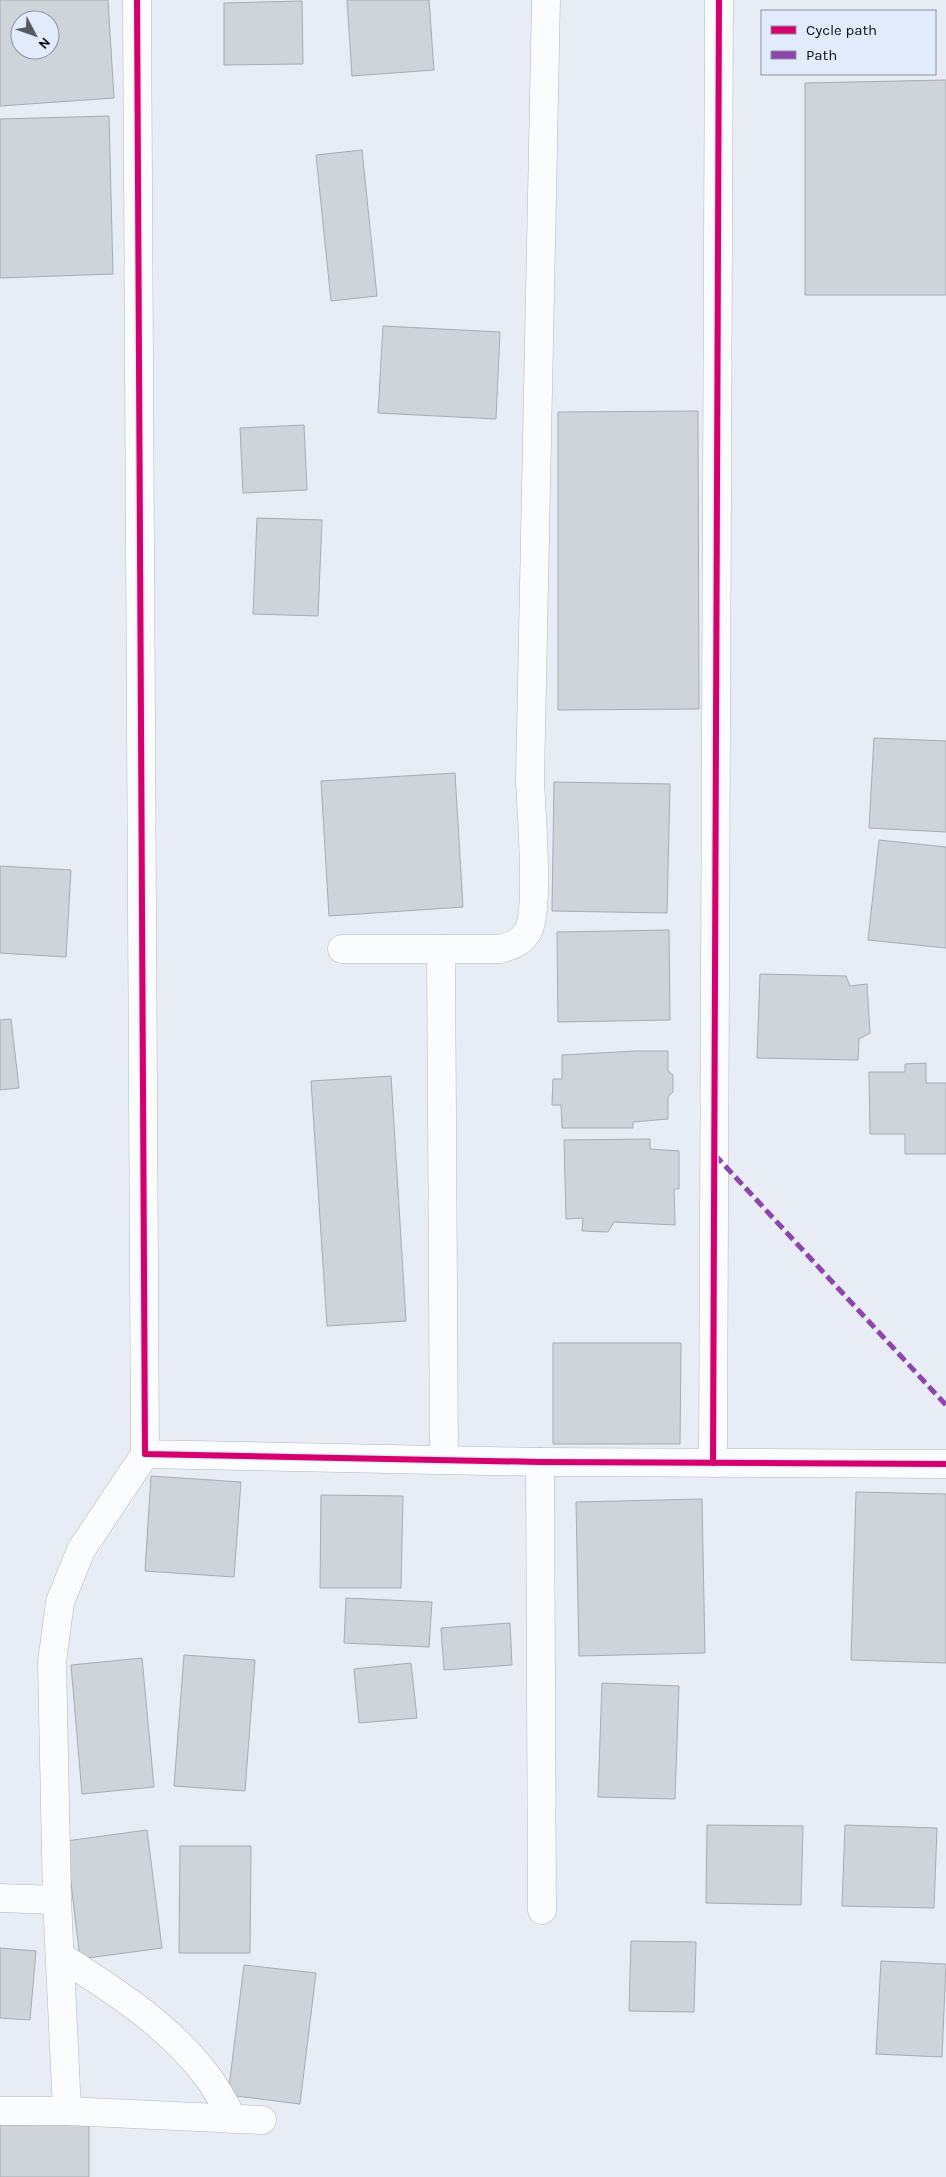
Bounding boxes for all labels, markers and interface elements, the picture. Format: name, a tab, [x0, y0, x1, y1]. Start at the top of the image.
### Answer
north arrow	[10, 10, 60, 60]
legend	[761, 10, 936, 75]
text: Cycle path	[806, 21, 877, 39]
text: N	[35, 34, 54, 53]
text: Path	[806, 46, 837, 64]

